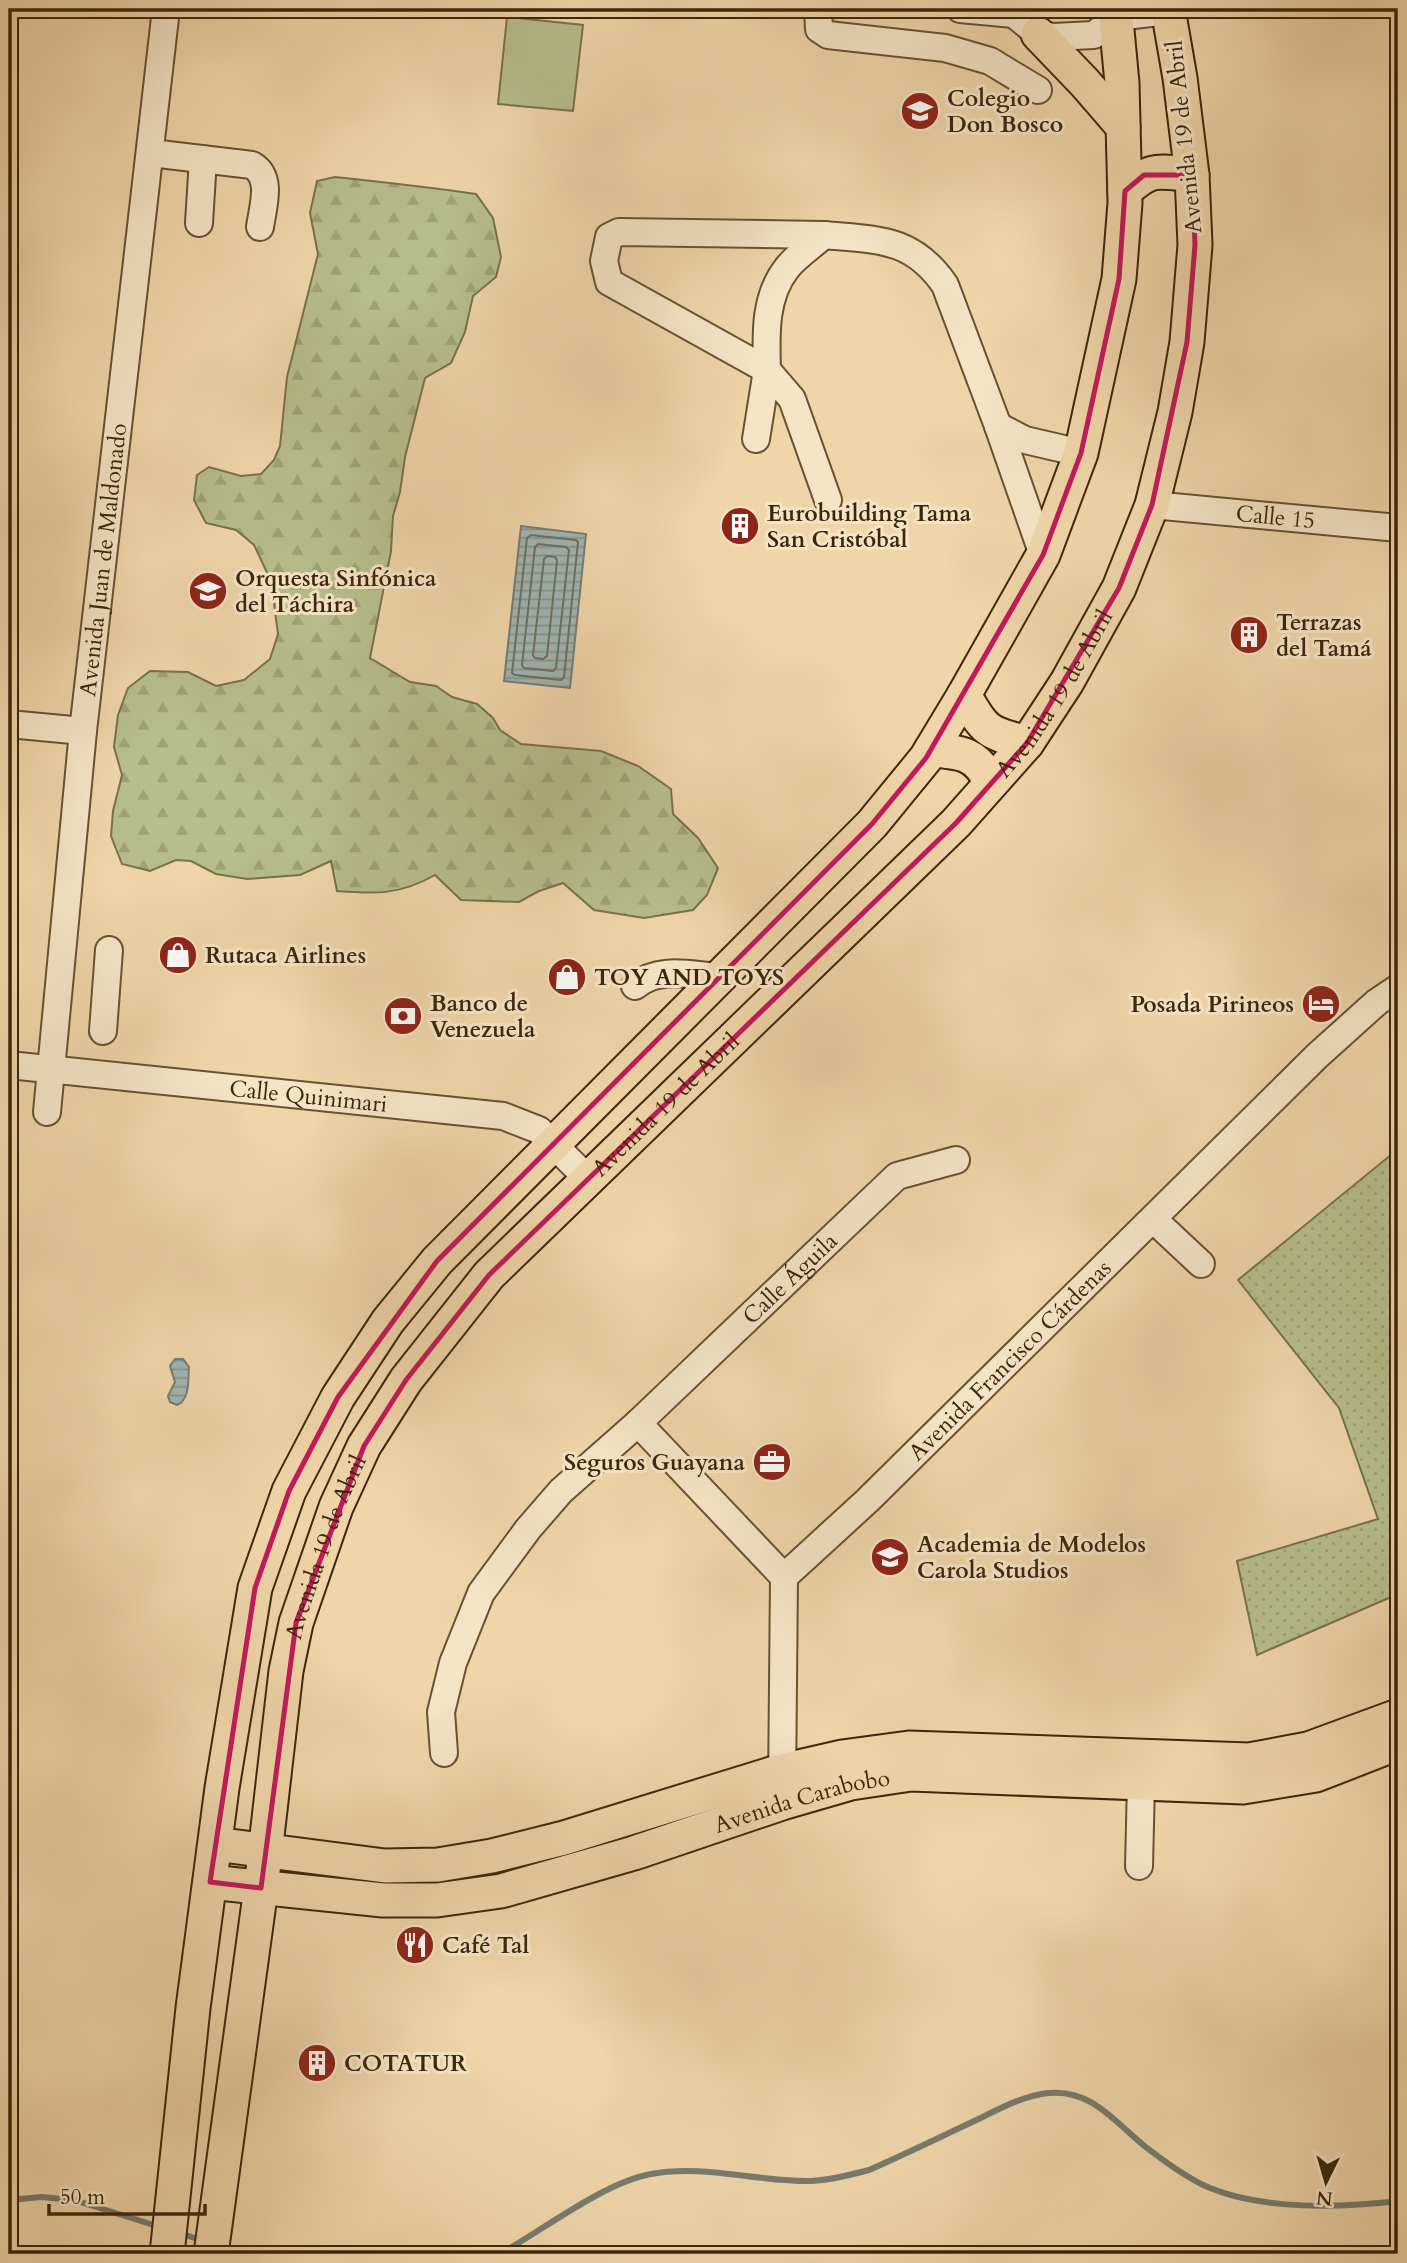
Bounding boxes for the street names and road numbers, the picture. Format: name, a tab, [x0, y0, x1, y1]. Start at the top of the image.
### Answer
street label: Avenida 19 de Abril	[1158, 39, 1210, 235]
street label: Avenida Juan de Maldonado	[72, 422, 134, 698]
street label: Calle 15	[1234, 497, 1316, 536]
street label: Avenida 19 de Abril	[988, 604, 1120, 784]
street label: Avenida 19 de Abril	[585, 1026, 746, 1183]
street label: Calle Quinimari	[228, 1072, 389, 1119]
street label: Calle Águila	[736, 1226, 844, 1331]
street label: Avenida Francisco Cárdenas	[901, 1253, 1118, 1467]
street label: Avenida 19 de Abril	[278, 1450, 373, 1642]
street label: Avenida Carabobo	[710, 1762, 892, 1840]

